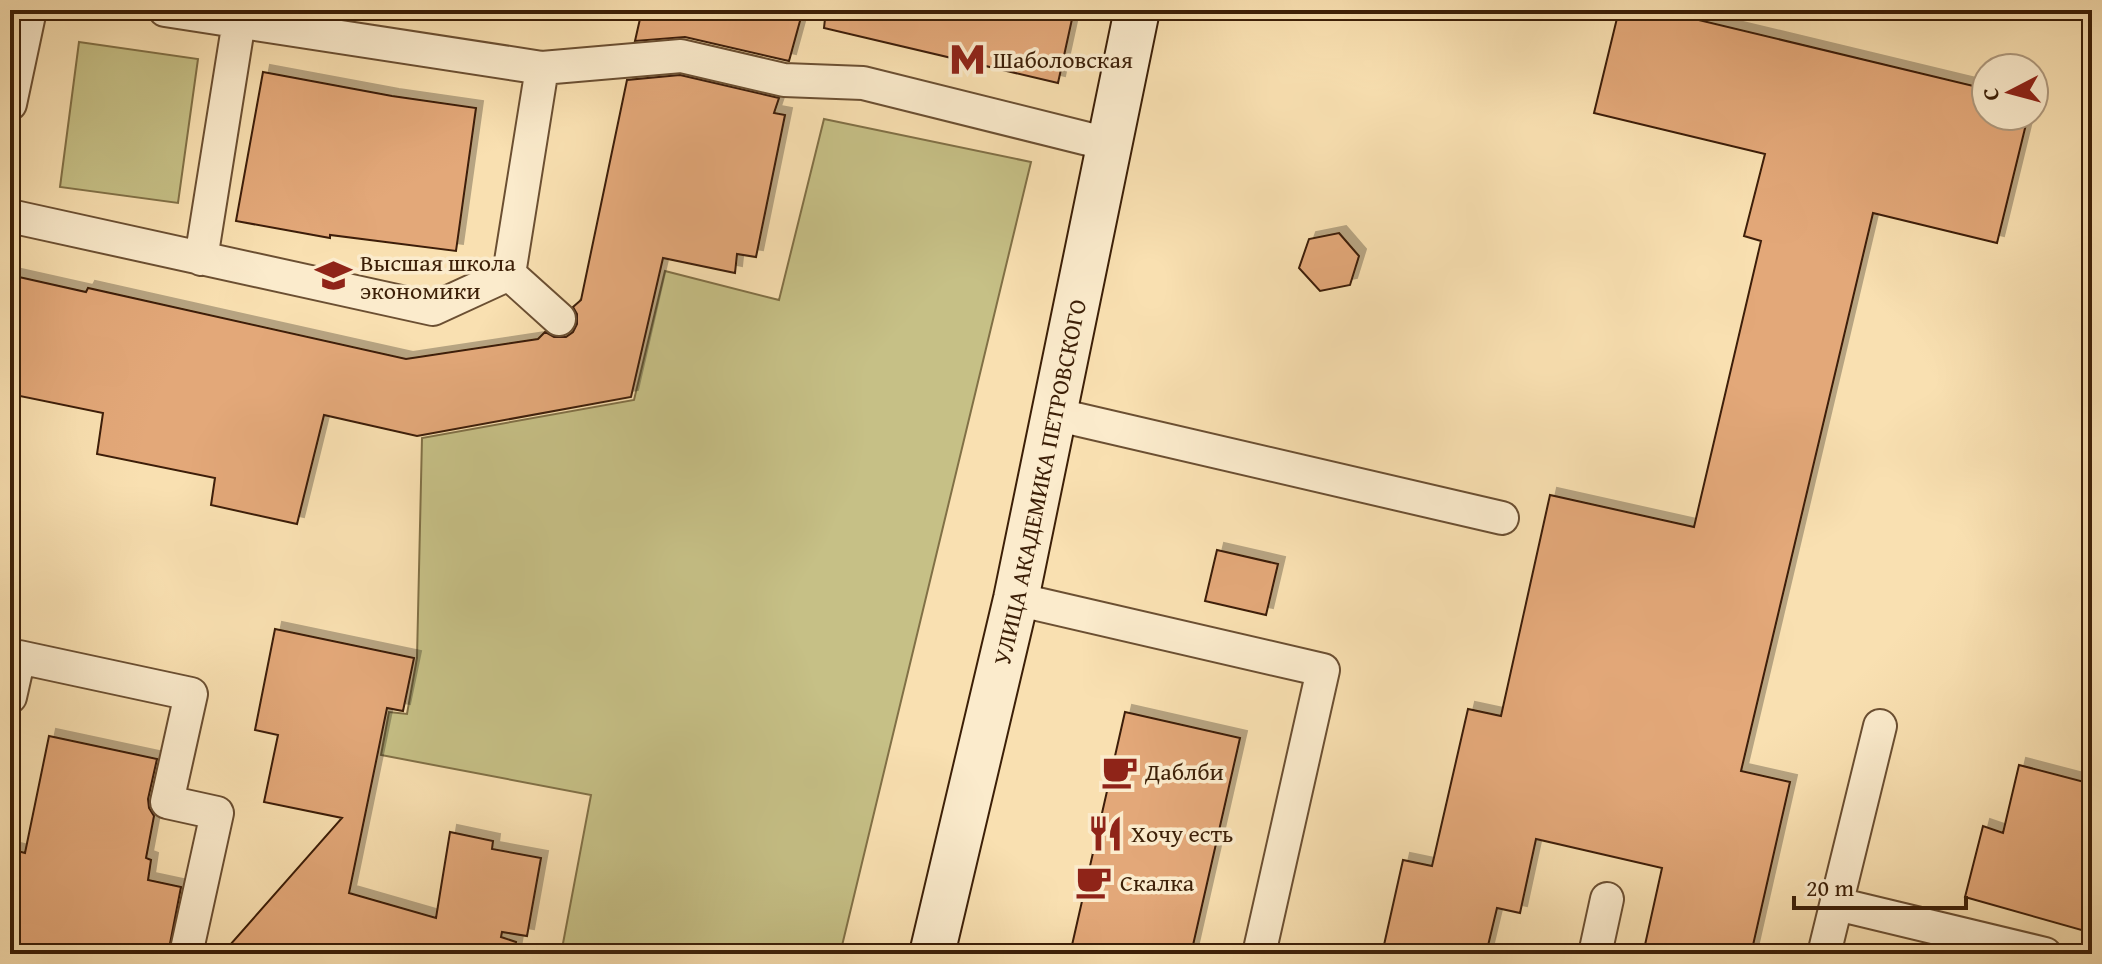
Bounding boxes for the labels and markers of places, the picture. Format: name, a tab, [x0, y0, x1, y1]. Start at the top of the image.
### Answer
metro station icon: Шаболовская	[948, 40, 986, 78]
place label: Шаболовская	[993, 42, 1133, 77]
place label: Высшая школа экономики	[360, 245, 516, 308]
school or university icon: Высшая школа экономики	[315, 257, 353, 295]
cafe icon: Даблби	[1100, 752, 1138, 790]
place label: Даблби	[1144, 754, 1224, 789]
restaurant icon: Хочу есть	[1086, 814, 1124, 852]
place label: Хочу есть	[1131, 816, 1233, 851]
cafe icon: Скалка	[1075, 863, 1113, 901]
place label: Скалка	[1120, 865, 1195, 900]

